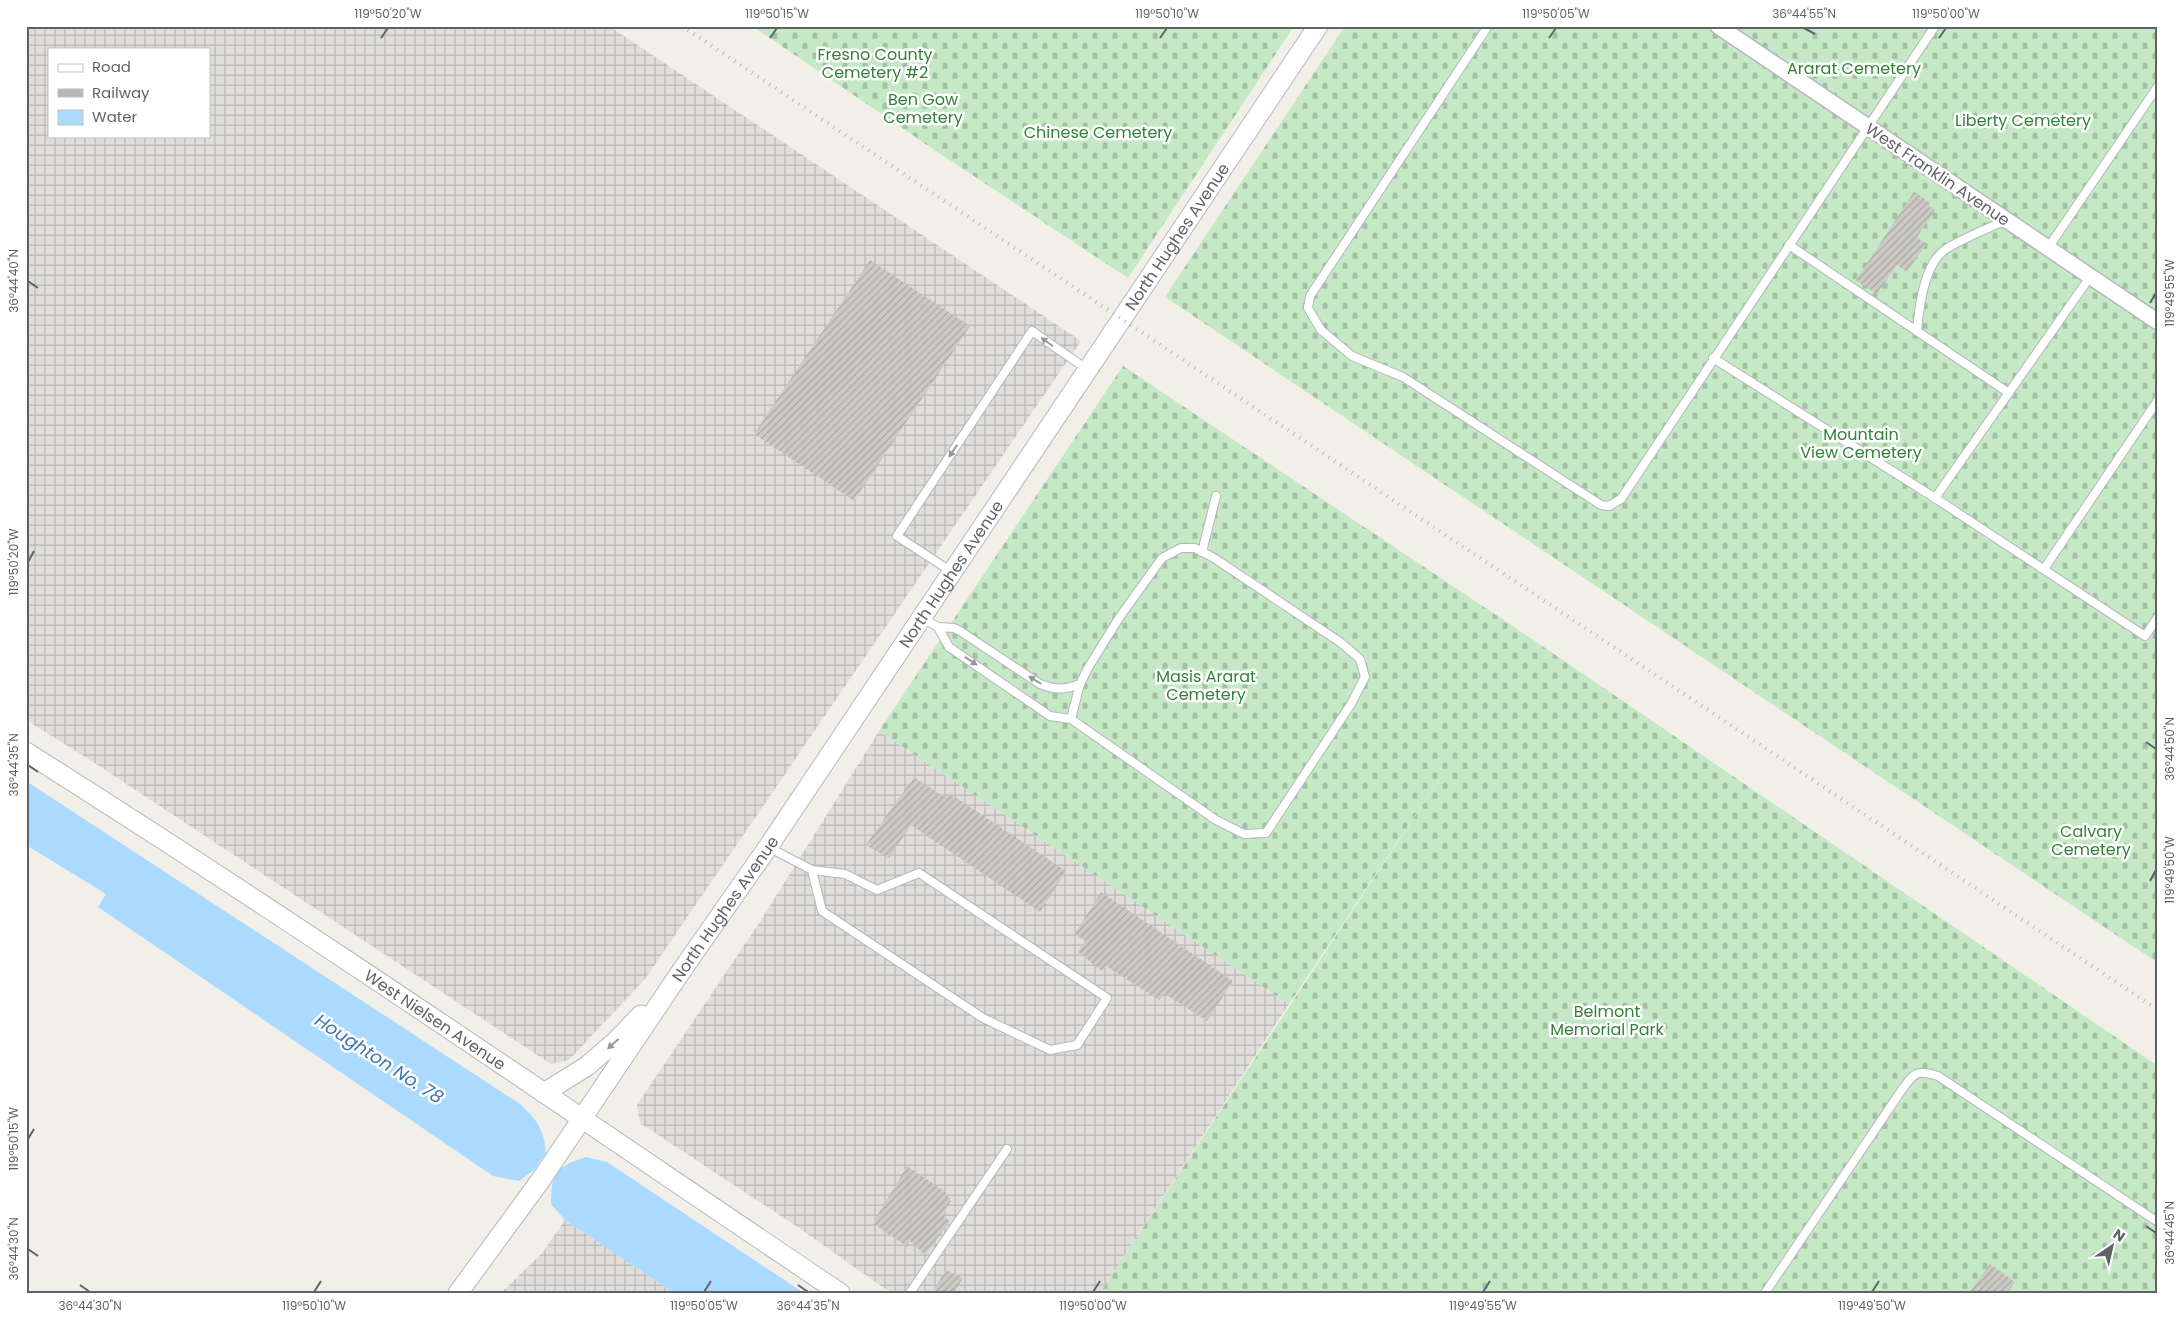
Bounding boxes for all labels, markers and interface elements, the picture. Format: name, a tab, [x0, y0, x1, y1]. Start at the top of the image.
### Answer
text: 119°50'20"W	[355, 5, 422, 22]
text: 119°50'15"W	[745, 5, 809, 22]
text: 119°50'10"W	[1135, 5, 1199, 22]
text: 119°50'05"W	[1522, 5, 1590, 22]
text: 36°44'55"N	[1772, 5, 1836, 22]
text: 119°50'00"W	[1912, 5, 1980, 22]
park label: Fresno County Cemetery #2	[818, 43, 932, 84]
legend	[48, 48, 210, 138]
text: Road	[92, 56, 131, 77]
park label: Ararat Cemetery	[1787, 57, 1921, 80]
text: Railway	[92, 82, 150, 103]
park label: Ben Gow Cemetery	[883, 88, 963, 129]
text: Water	[92, 106, 138, 127]
park label: Liberty Cemetery	[1955, 109, 2091, 132]
street label: West Franklin Avenue	[1861, 117, 2015, 231]
park label: Chinese Cemetery	[1024, 121, 1172, 144]
street label: North Hughes Avenue	[1120, 159, 1235, 315]
text: 36°44'40"N	[5, 249, 22, 313]
text: 119°49'55"W	[2161, 259, 2178, 327]
one-way arrow	[1041, 337, 1054, 347]
park label: Mountain View Cemetery	[1800, 423, 1922, 464]
one-way arrow	[948, 445, 957, 458]
street label: North Hughes Avenue	[894, 496, 1009, 652]
text: 119°50'20"W	[5, 528, 22, 595]
one-way arrow	[964, 657, 978, 666]
park label: Masis Ararat Cemetery	[1156, 665, 1256, 706]
one-way arrow	[1028, 675, 1041, 685]
text: 36°44'50"N	[2161, 717, 2178, 781]
text: 36°44'35"N	[5, 733, 22, 797]
park label: Calvary Cemetery	[2051, 820, 2131, 861]
street label: North Hughes Avenue	[666, 831, 784, 986]
text: 119°49'50"W	[2161, 836, 2178, 904]
street label: West Nielsen Avenue	[360, 964, 510, 1076]
park label: Belmont Memorial Park	[1550, 1000, 1665, 1041]
water label: Houghton No. 78	[310, 1008, 448, 1110]
one-way arrow	[607, 1038, 619, 1050]
text: 119°50'15"W	[5, 1107, 22, 1171]
text: 36°44'45"N	[2161, 1201, 2178, 1265]
text: 36°44'30"N	[5, 1217, 22, 1281]
north arrow	[2086, 1222, 2136, 1272]
text: N	[2109, 1224, 2129, 1246]
text: 36°44'30"N	[58, 1297, 122, 1314]
text: 119°50'10"W	[282, 1297, 346, 1314]
text: 119°50'05"W	[670, 1297, 738, 1314]
text: 36°44'35"N	[776, 1297, 840, 1314]
text: 119°50'00"W	[1059, 1297, 1127, 1314]
text: 119°49'55"W	[1449, 1297, 1517, 1314]
text: 119°49'50"W	[1838, 1297, 1906, 1314]

